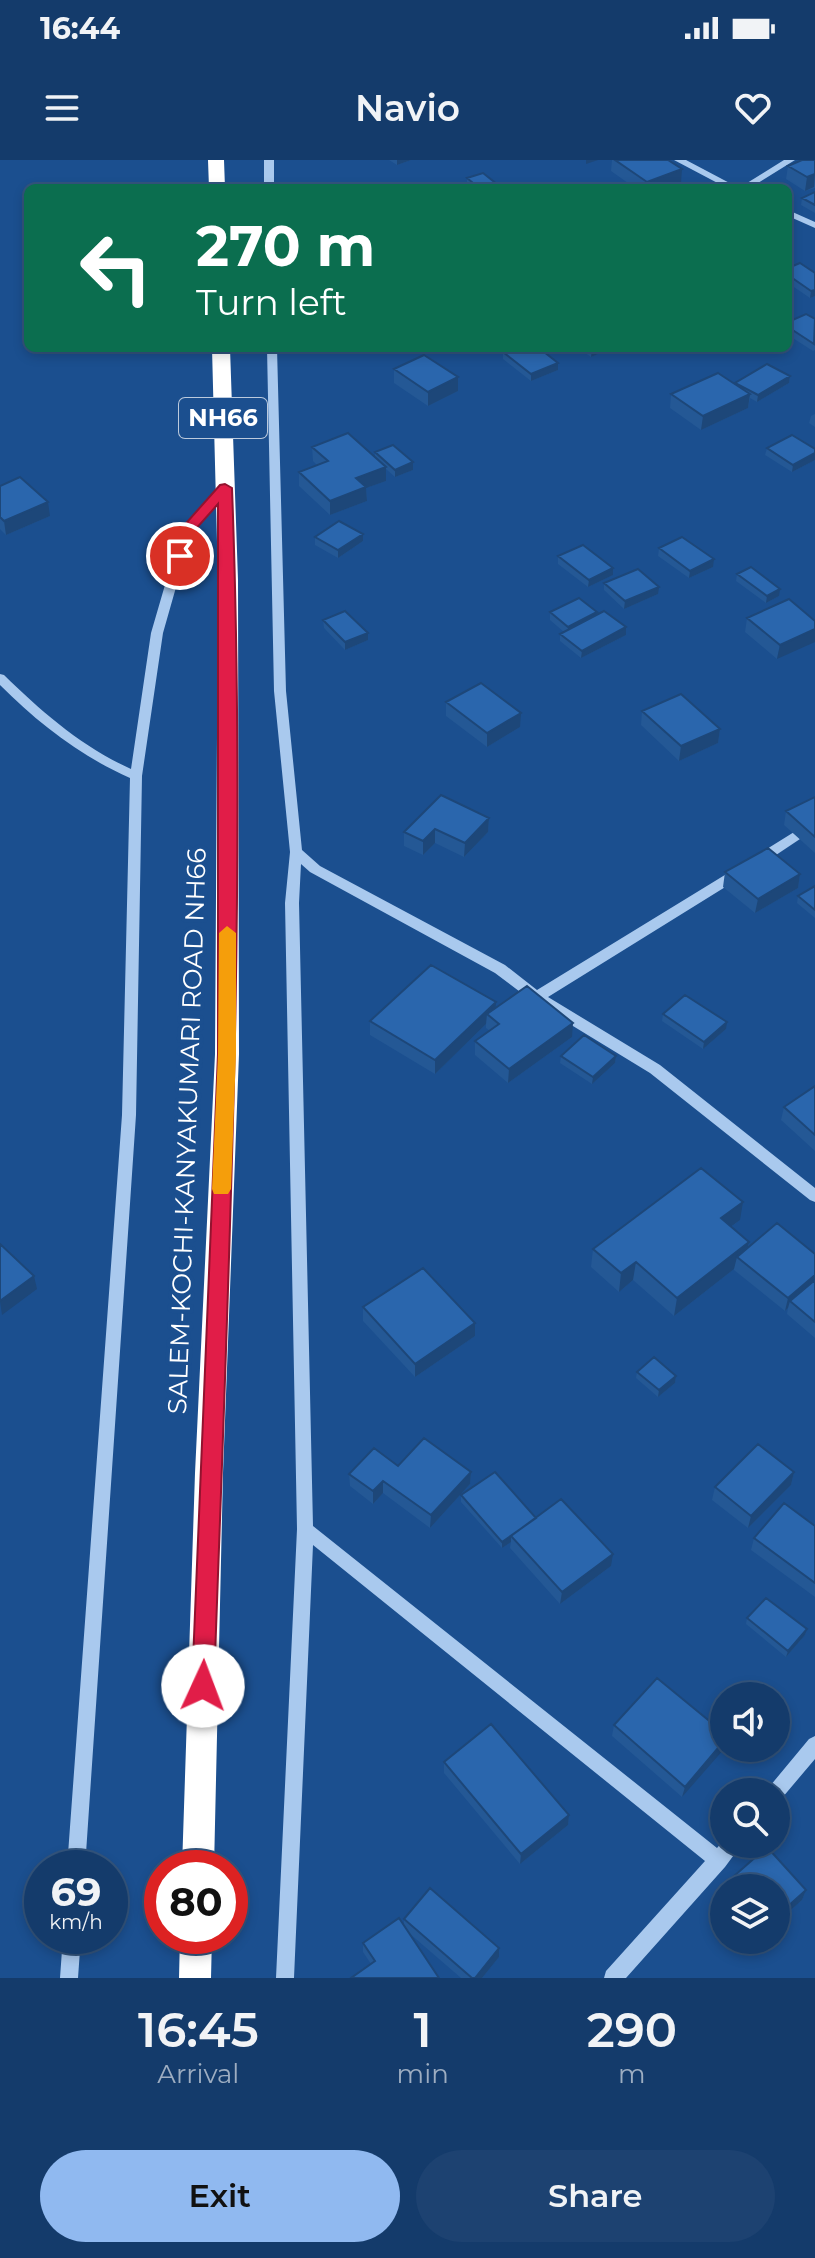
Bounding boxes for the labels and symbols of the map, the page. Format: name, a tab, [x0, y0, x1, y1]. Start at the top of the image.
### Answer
road number: NH66	[179, 398, 267, 438]
pin	[146, 522, 214, 590]
street label: SALEM-KOCHI-KANYAKUMARI ROAD NH66	[161, 847, 213, 1415]
position arrow	[161, 1644, 245, 1728]
speed limit sign: 80	[144, 1850, 248, 1954]

